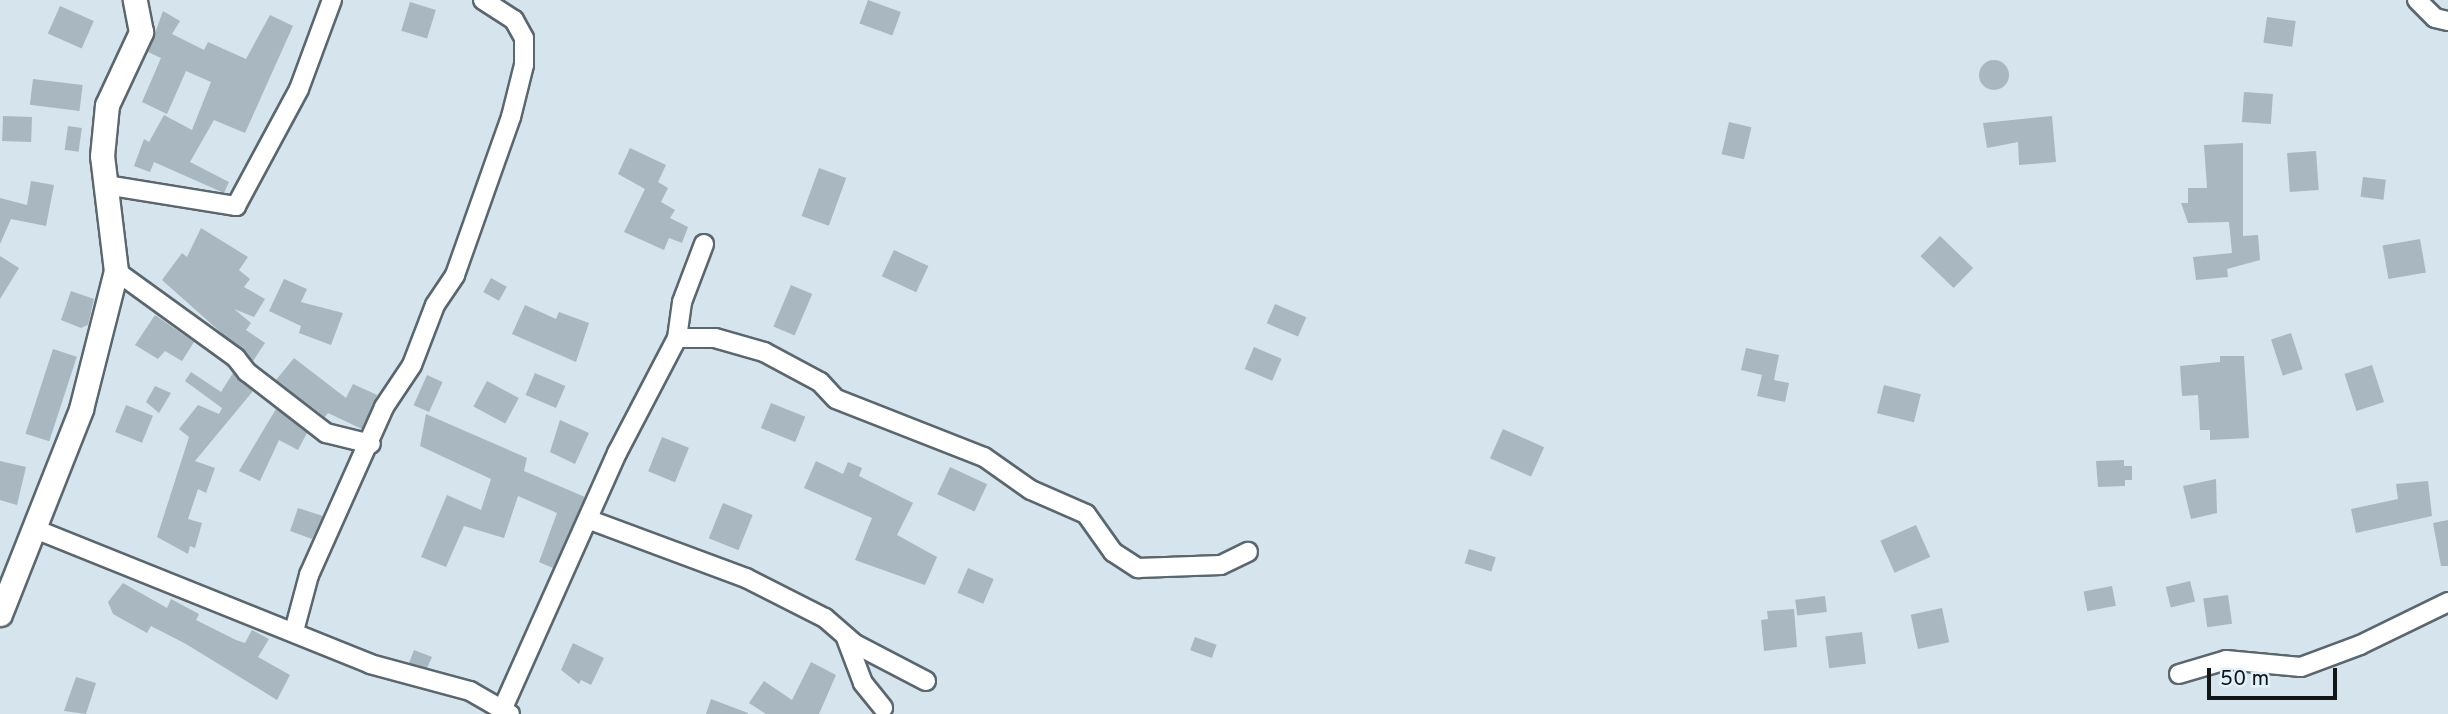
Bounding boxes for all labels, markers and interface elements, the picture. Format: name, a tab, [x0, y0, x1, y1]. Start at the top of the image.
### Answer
scale bar	[2210, 654, 2340, 698]
text: 50 m	[2220, 666, 2269, 693]

